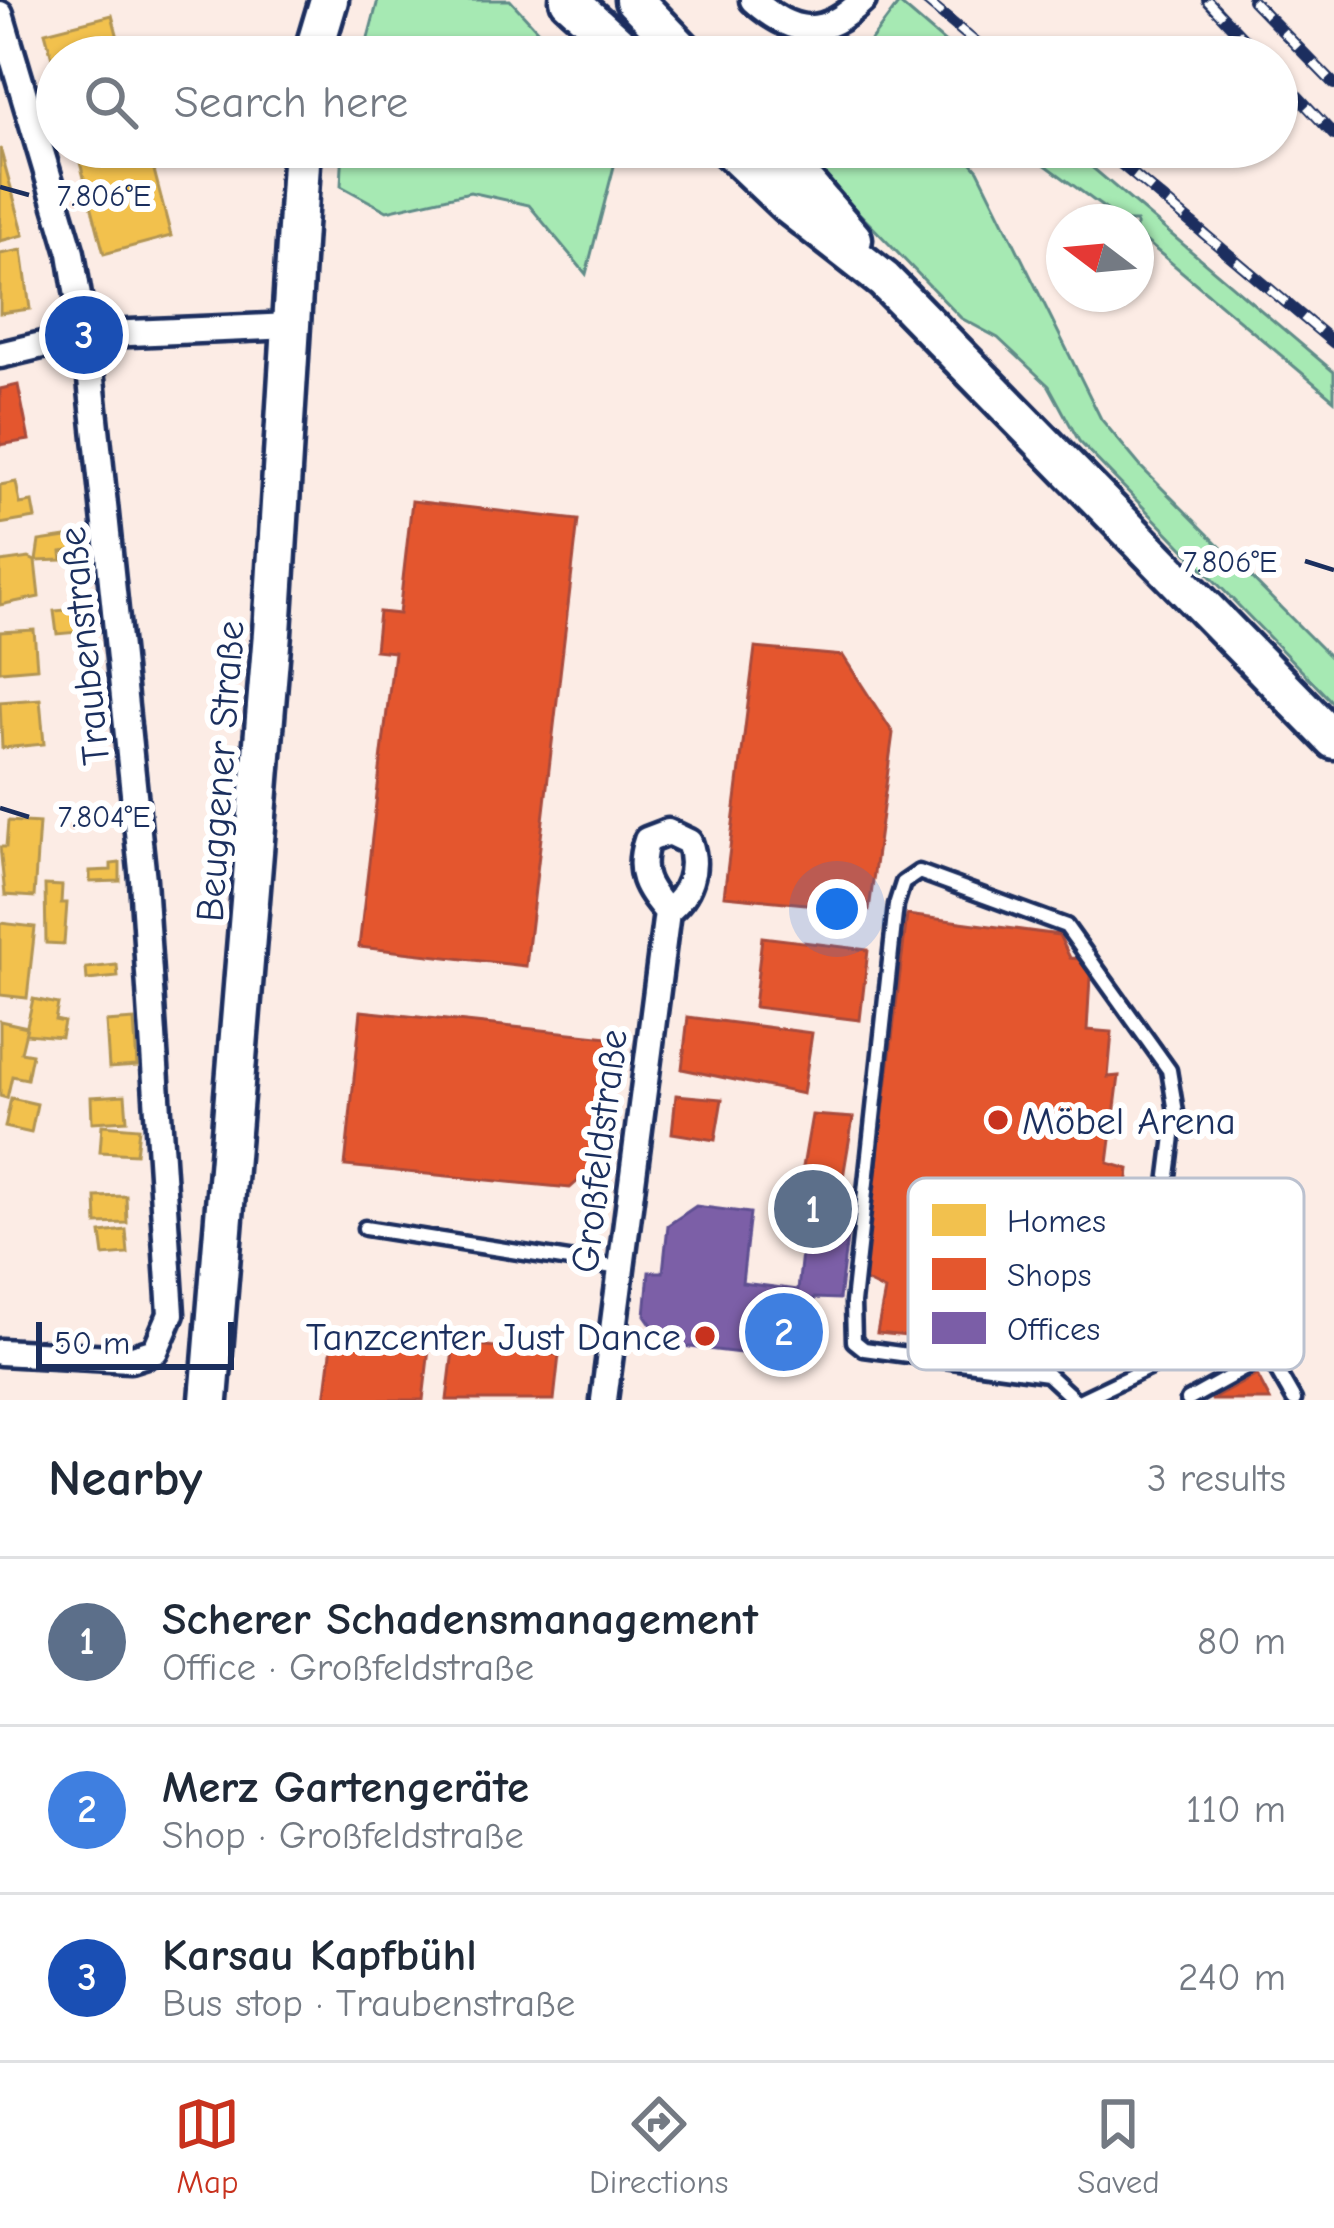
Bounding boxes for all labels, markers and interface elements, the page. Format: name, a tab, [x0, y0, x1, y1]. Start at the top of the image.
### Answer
search box	[36, 36, 1298, 168]
icon: search	[78, 69, 144, 135]
text: Search here	[174, 76, 408, 128]
text: 7.806°E	[57, 179, 151, 214]
north arrow	[1046, 204, 1154, 312]
pin: 3	[45, 290, 123, 380]
street label: Traubenstraße	[50, 524, 119, 767]
text: 7.806°E	[1183, 545, 1277, 580]
street label: Beuggener Straße	[188, 619, 253, 923]
text: 7.804°E	[58, 800, 150, 835]
your location	[807, 879, 867, 939]
street label: Großfeldstraße	[562, 1027, 637, 1276]
place label: Möbel Arena	[1022, 1099, 1236, 1144]
marker: Möbel Arena	[985, 1107, 1011, 1133]
pin: 1	[774, 1164, 852, 1254]
legend	[908, 1178, 1304, 1370]
text: Homes	[1007, 1202, 1106, 1240]
text: Shops	[1007, 1256, 1091, 1294]
pin: 2	[745, 1287, 823, 1377]
text: Offices	[1007, 1310, 1100, 1348]
place label: Tanzcenter Just Dance	[306, 1315, 681, 1360]
scale bar	[36, 1316, 234, 1369]
marker: Tanzcenter Just Dance	[692, 1323, 718, 1349]
text: 50 m	[54, 1324, 130, 1362]
text: Nearby	[48, 1449, 202, 1508]
text: 3 results	[1147, 1456, 1286, 1501]
text: Scherer Schadensmanagement	[162, 1593, 758, 1645]
text: 1	[79, 1619, 95, 1664]
text: 80 m	[1197, 1619, 1286, 1664]
text: Office · Großfeldstraße	[162, 1645, 534, 1690]
text: Merz Gartengeräte	[162, 1761, 529, 1813]
text: 2	[77, 1787, 97, 1832]
text: 110 m	[1186, 1787, 1286, 1832]
text: Shop · Großfeldstraße	[162, 1813, 524, 1858]
text: Karsau Kapfbühl	[162, 1929, 477, 1981]
text: 3	[77, 1955, 97, 2000]
text: 240 m	[1178, 1955, 1286, 2000]
text: Bus stop · Traubenstraße	[162, 1981, 575, 2026]
tab: Map	[174, 2091, 240, 2201]
tab: Directions	[589, 2091, 729, 2201]
tab: Saved	[1077, 2091, 1160, 2201]

